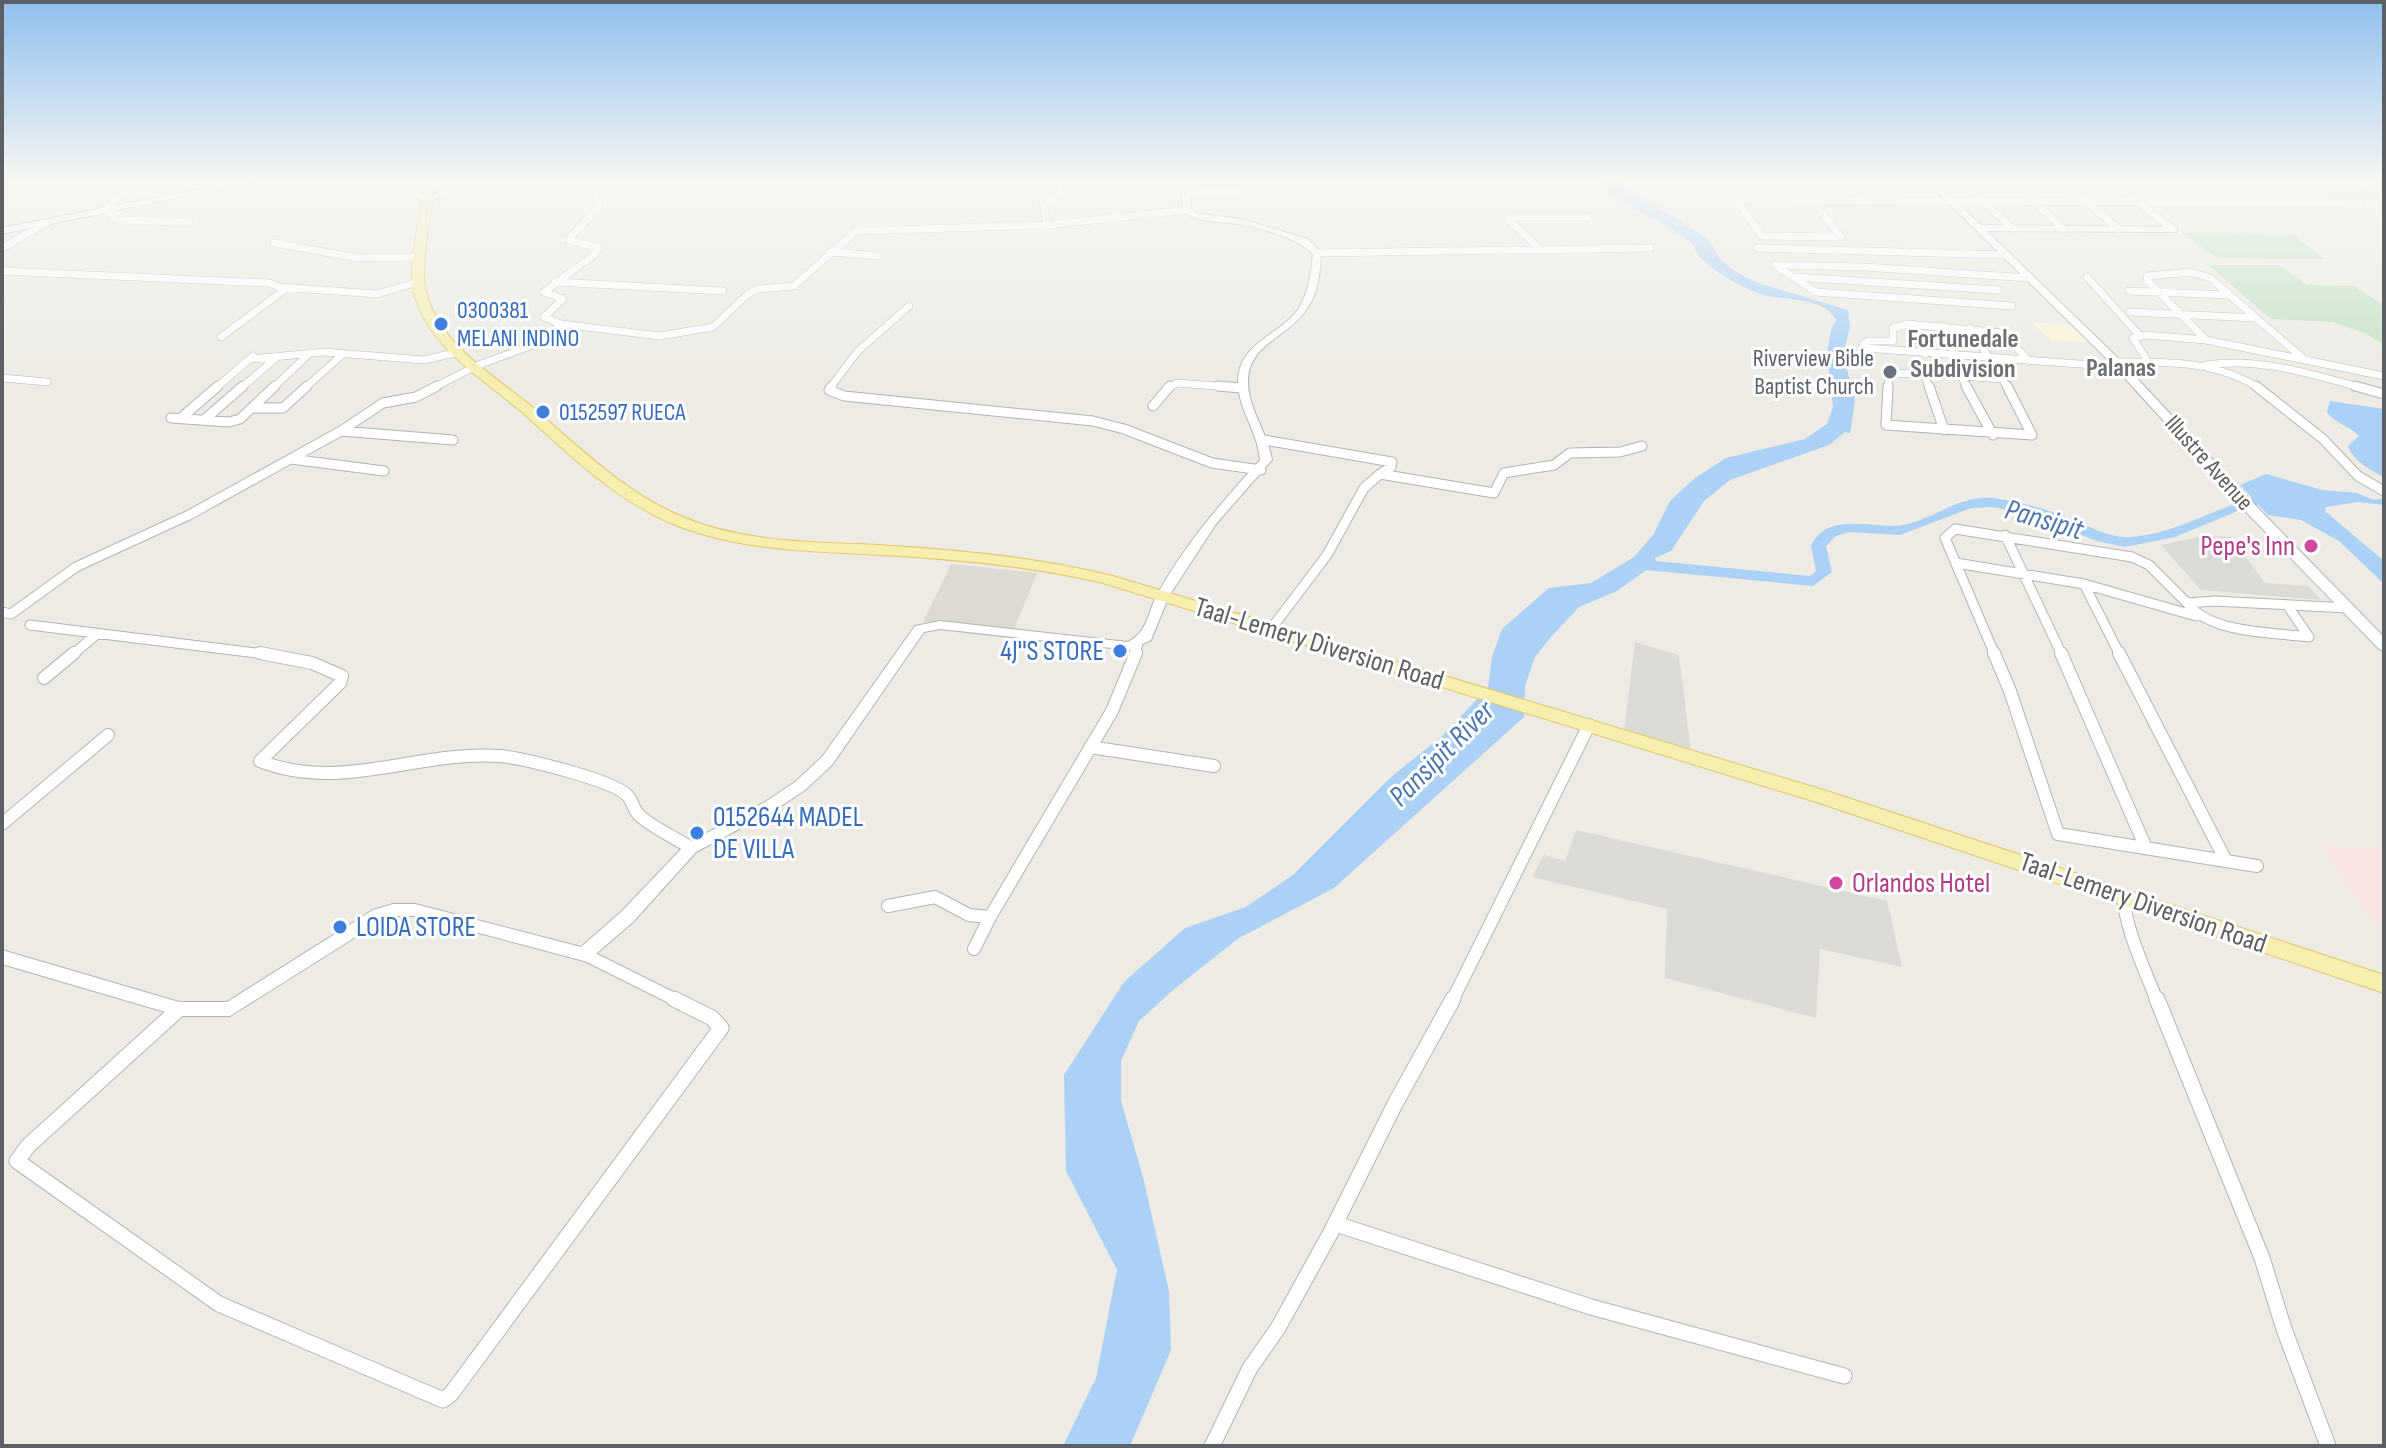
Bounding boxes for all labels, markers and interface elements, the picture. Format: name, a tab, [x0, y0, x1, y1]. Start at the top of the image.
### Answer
place label: 0300381 MELANI INDINO	[457, 296, 579, 353]
marker: 0300381 MELANI INDINO	[432, 315, 450, 333]
district label: Fortunedale Subdivision	[1907, 324, 2019, 385]
place label: Riverview Bible Baptist Church	[1753, 344, 1874, 401]
district label: Palanas	[2086, 353, 2156, 384]
marker: Riverview Bible Baptist Church	[1881, 363, 1899, 381]
place label: 0152597 RUECA	[559, 398, 686, 427]
marker: 0152597 RUECA	[534, 403, 552, 421]
street label: Illustre Avenue	[2159, 409, 2259, 517]
water label: Pansipit	[2001, 492, 2088, 549]
place label: Pepe's Inn	[2201, 530, 2295, 563]
marker: Pepe's Inn	[2302, 537, 2320, 555]
street label: Taal-Lemery Diversion Road	[1190, 590, 1448, 698]
place label: 4J''S STORE	[1000, 635, 1104, 668]
marker: 4J''S STORE	[1111, 642, 1129, 660]
water label: Pansipit River	[1382, 693, 1503, 814]
place label: 0152644 MADEL DE VILLA	[713, 801, 863, 866]
marker: 0152644 MADEL DE VILLA	[688, 824, 706, 842]
street label: Taal-Lemery Diversion Road	[2015, 845, 2271, 961]
place label: Orlandos Hotel	[1852, 867, 1990, 900]
marker: Orlandos Hotel	[1827, 874, 1845, 892]
place label: LOIDA STORE	[356, 911, 476, 944]
marker: LOIDA STORE	[331, 918, 349, 936]

